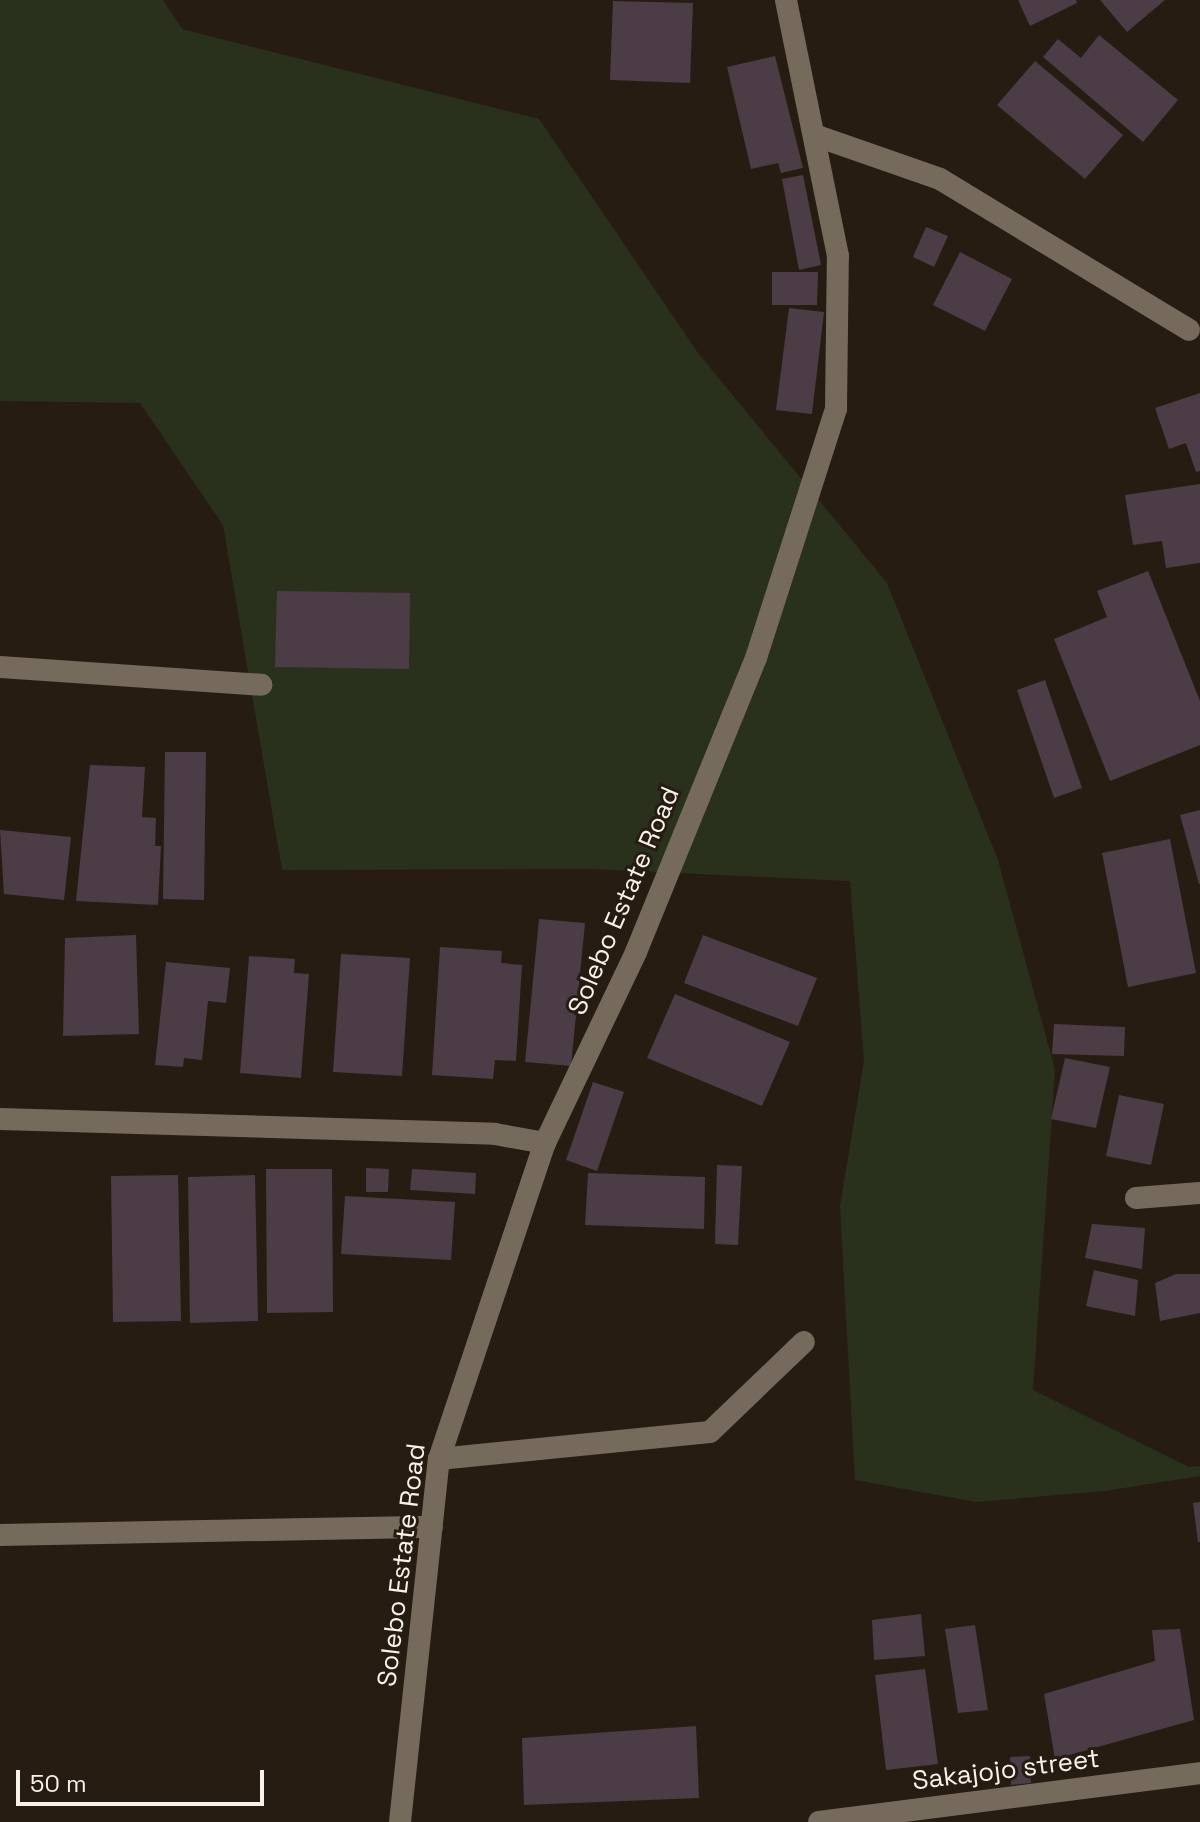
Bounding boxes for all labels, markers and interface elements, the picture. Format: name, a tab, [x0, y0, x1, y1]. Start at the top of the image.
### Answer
street label: Solebo Estate Road	[562, 782, 686, 1020]
street label: Solebo Estate Road	[372, 1442, 432, 1688]
street label: Sakajojo street	[911, 1743, 1101, 1797]
scale bar	[20, 1754, 268, 1804]
text: 50 m	[30, 1768, 87, 1799]

